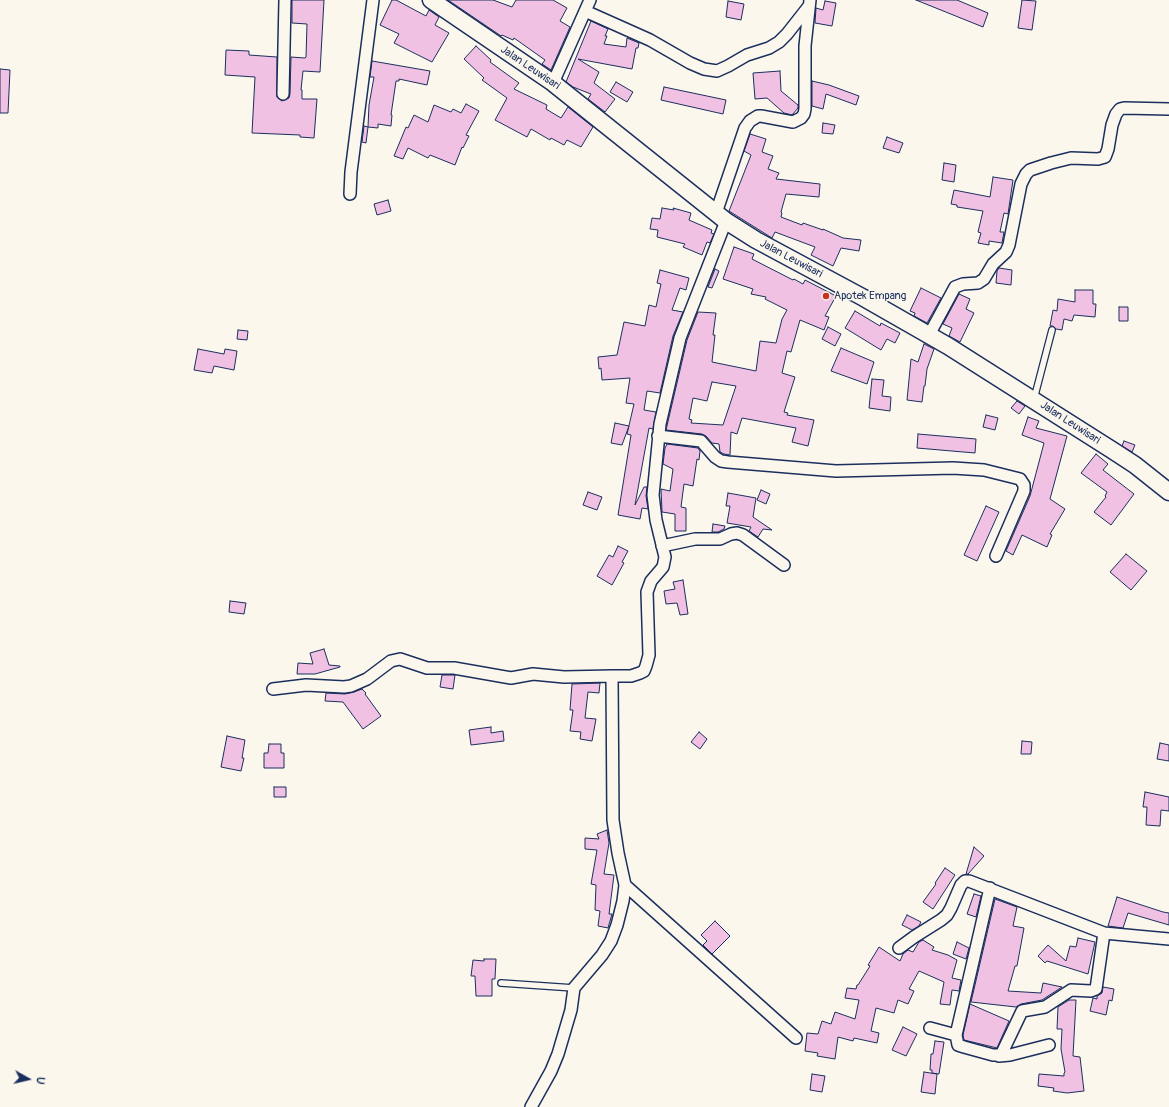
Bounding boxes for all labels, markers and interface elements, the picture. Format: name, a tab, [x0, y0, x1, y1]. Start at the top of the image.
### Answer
street label: Jalan Leuwisari	[498, 43, 562, 93]
street label: Jalan Leuwisari	[758, 237, 824, 281]
place label: Apotek Empang	[834, 289, 906, 303]
marker: Apotek Empang	[821, 291, 831, 301]
street label: Jalan Leuwisari	[1038, 399, 1102, 447]
north arrow	[8, 1059, 48, 1099]
text: U	[33, 1076, 47, 1085]

